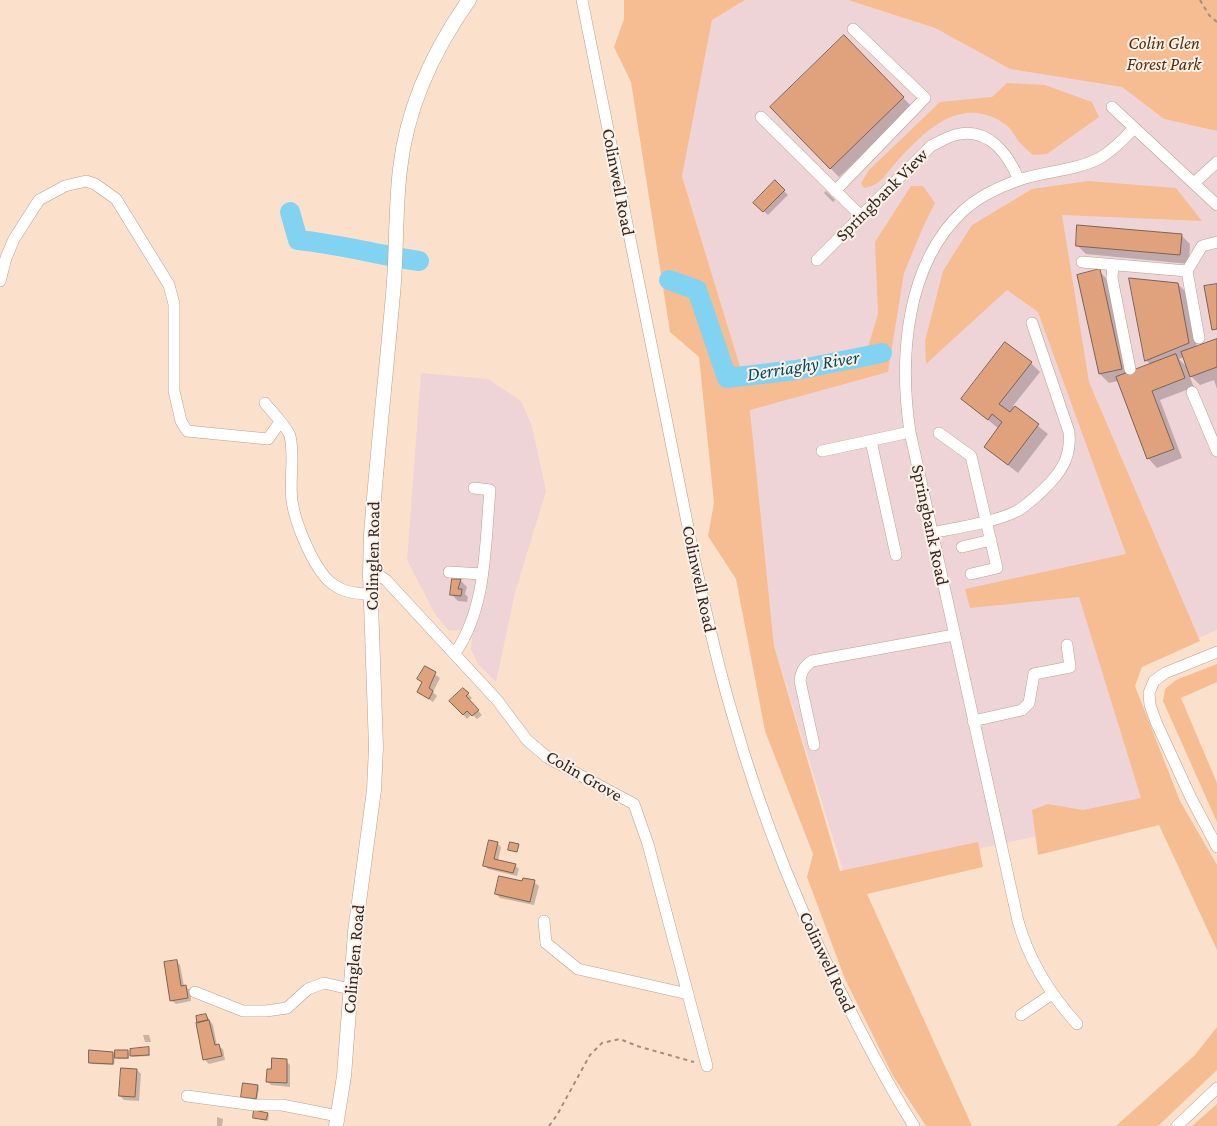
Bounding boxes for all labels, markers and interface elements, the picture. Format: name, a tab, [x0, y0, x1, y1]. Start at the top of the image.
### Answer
park label: Colin Glen Forest Park	[1127, 32, 1201, 74]
street label: Colinwell Road	[597, 127, 639, 237]
street label: Springbank View	[831, 144, 933, 246]
water label: Derriaghy River	[745, 346, 861, 386]
street label: Springbank Road	[907, 463, 953, 587]
street label: Colinglen Road	[361, 501, 385, 611]
street label: Colinwell Road	[677, 524, 721, 634]
street label: Colin Grove	[542, 746, 626, 806]
street label: Colinglen Road	[338, 904, 370, 1014]
street label: Colinwell Road	[794, 908, 860, 1016]

